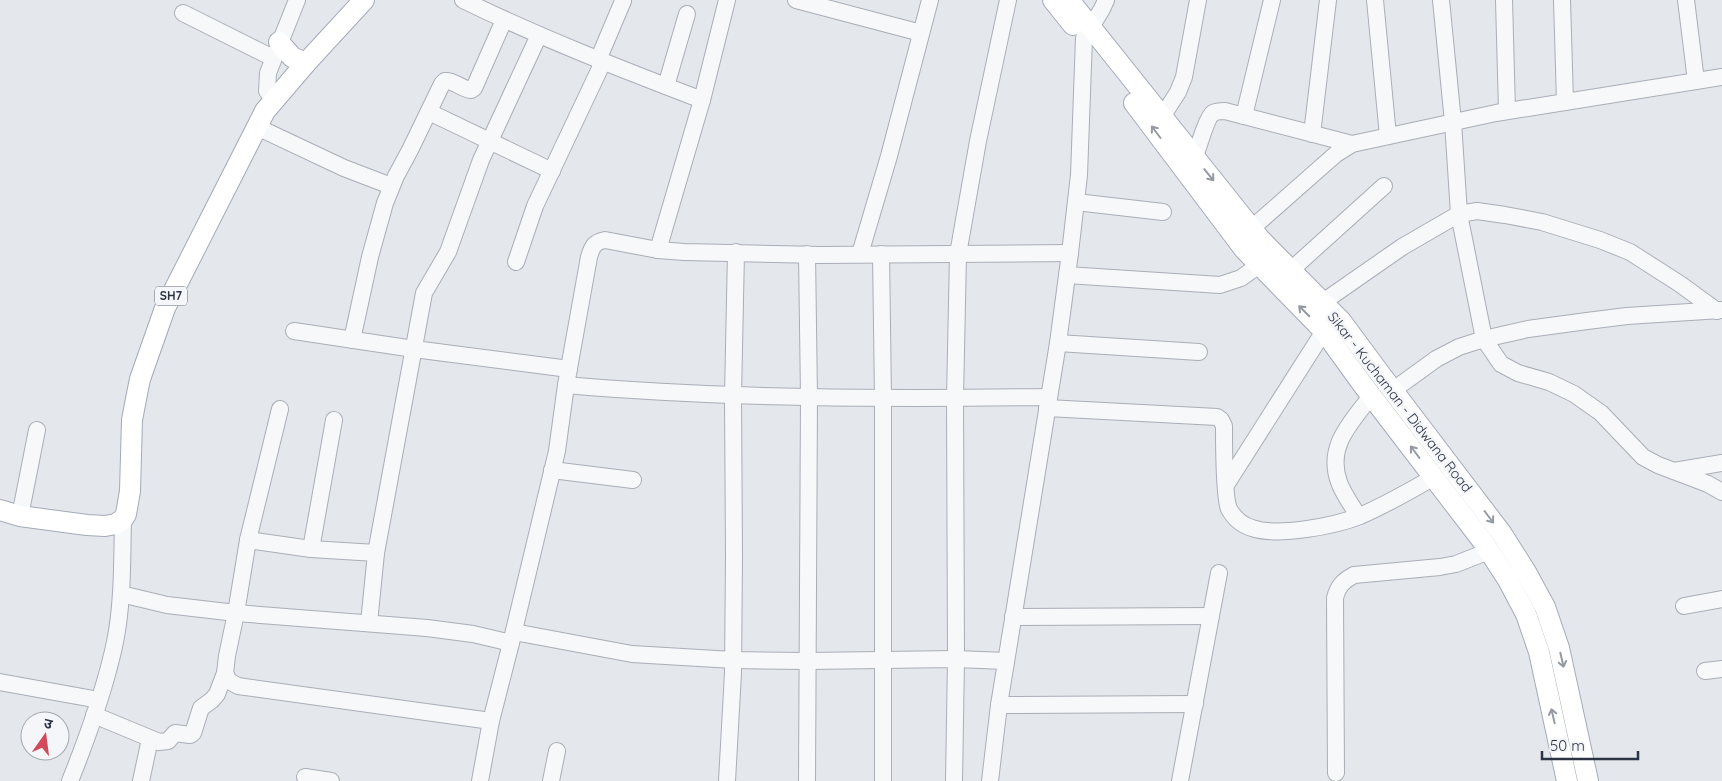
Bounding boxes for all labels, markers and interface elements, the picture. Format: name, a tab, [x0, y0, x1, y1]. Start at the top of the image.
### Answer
one-way arrow	[1151, 125, 1161, 139]
one-way arrow	[1204, 168, 1214, 182]
road number: SH7	[155, 286, 187, 306]
one-way arrow	[1298, 304, 1310, 317]
street label: Sikar - Kuchaman - Didwana Road	[1324, 308, 1476, 496]
one-way arrow	[1409, 446, 1420, 459]
one-way arrow	[1483, 510, 1494, 523]
one-way arrow	[1558, 652, 1567, 668]
one-way arrow	[1548, 709, 1557, 725]
north arrow	[20, 711, 70, 761]
text: उ	[42, 714, 55, 733]
scale bar	[1542, 728, 1638, 760]
text: 50 m	[1550, 736, 1585, 755]

